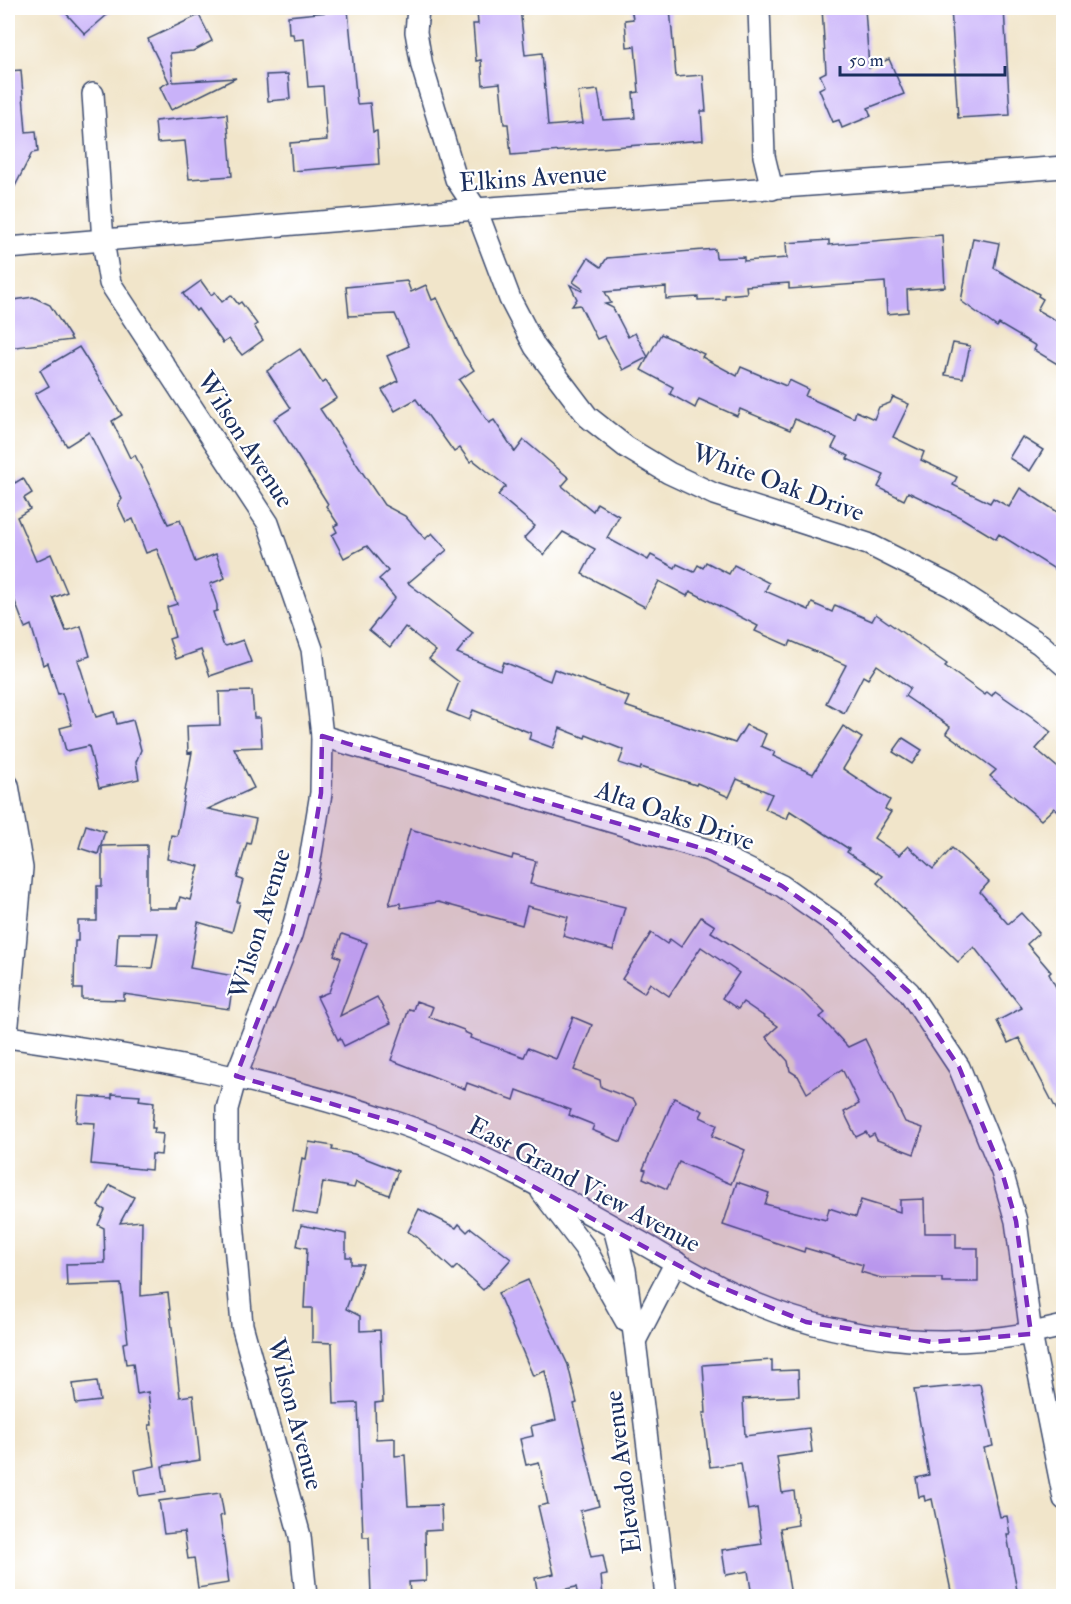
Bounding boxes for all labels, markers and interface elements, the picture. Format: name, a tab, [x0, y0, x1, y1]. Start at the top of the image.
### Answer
scale bar	[840, 39, 1005, 77]
text: 50 m	[849, 49, 884, 72]
street label: Elkins Avenue	[458, 157, 608, 199]
street label: Wilson Avenue	[189, 365, 301, 514]
street label: White Oak Drive	[686, 437, 869, 529]
street label: Alta Oaks Drive	[591, 774, 759, 858]
street label: Wilson Avenue	[222, 845, 298, 1004]
street label: East Grand View Avenue	[462, 1110, 706, 1260]
street label: Wilson Avenue	[259, 1334, 331, 1493]
street label: Elevado Avenue	[597, 1389, 649, 1555]

